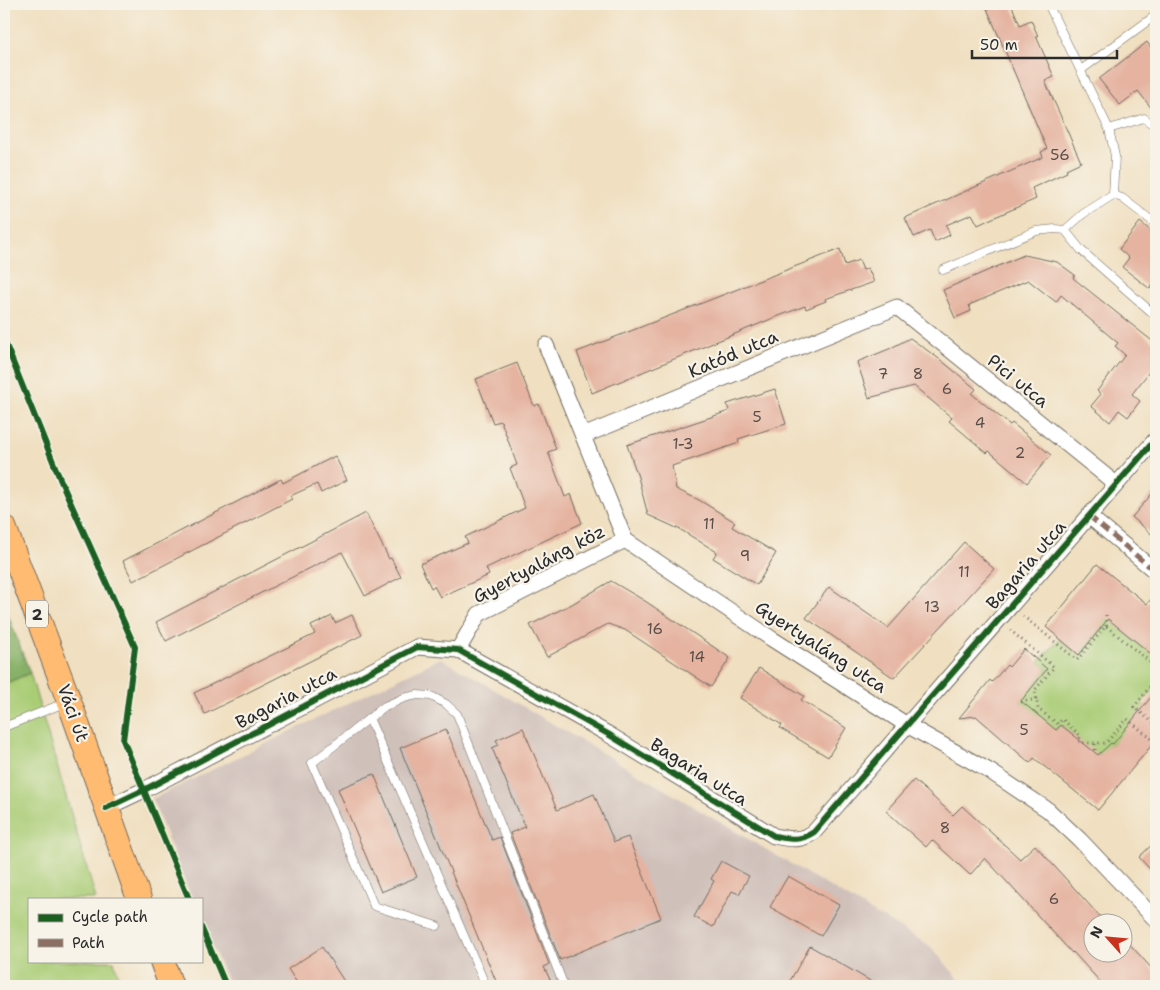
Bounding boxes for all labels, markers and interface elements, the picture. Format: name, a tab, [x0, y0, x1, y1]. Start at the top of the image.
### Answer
scale bar	[972, 28, 1118, 60]
text: 50 m	[980, 35, 1018, 55]
house number: 56	[1050, 145, 1070, 165]
street label: Katód utca	[684, 324, 782, 384]
street label: Pici utca	[982, 349, 1054, 413]
house number: 7	[878, 364, 888, 384]
house number: 8	[913, 364, 923, 384]
house number: 6	[942, 379, 952, 399]
house number: 5	[752, 407, 762, 427]
house number: 4	[975, 413, 985, 433]
house number: 1-3	[672, 434, 694, 454]
house number: 2	[1015, 443, 1025, 463]
house number: 11	[703, 514, 715, 534]
street label: Bagaria utca	[981, 515, 1071, 615]
street label: Gyertyaláng köz	[469, 519, 609, 609]
house number: 9	[740, 546, 750, 566]
house number: 11	[958, 562, 970, 582]
street label: Gyertyaláng utca	[750, 595, 892, 699]
house number: 13	[924, 597, 940, 617]
road number: 2	[26, 600, 48, 628]
house number: 16	[647, 619, 663, 639]
house number: 14	[689, 647, 705, 667]
street label: Bagaria utca	[231, 661, 341, 735]
street label: Váci út	[52, 681, 95, 745]
house number: 5	[1019, 720, 1029, 740]
street label: Bagaria utca	[646, 732, 752, 812]
house number: 8	[940, 818, 950, 838]
house number: 6	[1049, 889, 1059, 909]
legend	[28, 898, 202, 962]
text: Cycle path	[72, 907, 148, 927]
north arrow	[1082, 912, 1132, 962]
text: N	[1086, 923, 1107, 941]
text: Path	[72, 933, 105, 953]

